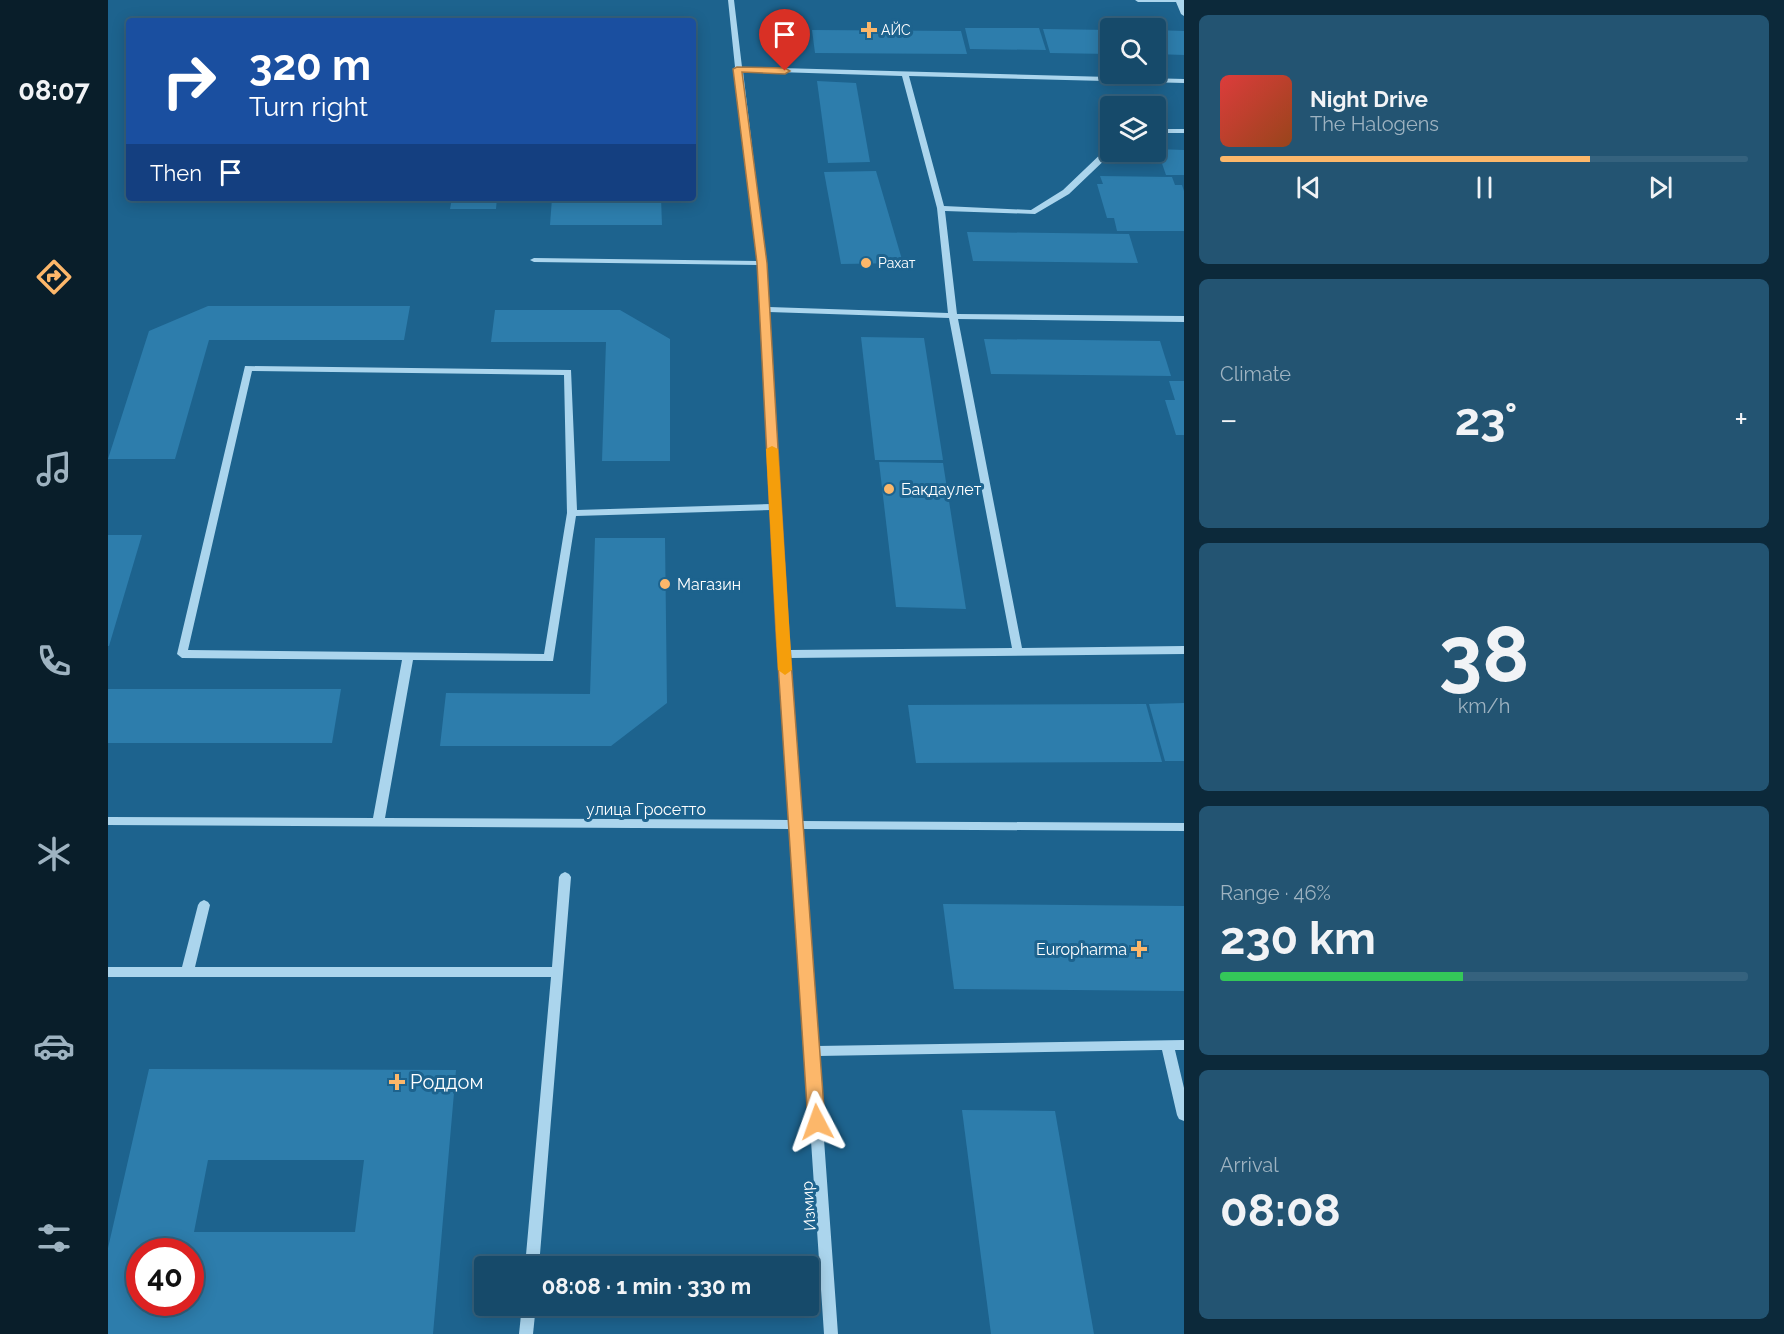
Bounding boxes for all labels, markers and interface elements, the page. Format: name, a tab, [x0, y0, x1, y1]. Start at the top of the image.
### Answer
pin	[759, 9, 810, 71]
icon: arrive	[768, 18, 801, 51]
map controls	[1100, 18, 1166, 162]
button: search	[1100, 18, 1166, 84]
place label: АЙС	[881, 21, 911, 38]
marker: АЙС	[862, 23, 876, 37]
text: 320 m	[249, 41, 371, 90]
icon: right	[150, 42, 228, 120]
text: 08:07	[18, 75, 90, 106]
text: Night Drive	[1310, 86, 1428, 112]
text: Turn right	[249, 91, 368, 122]
button: layers	[1100, 96, 1166, 162]
text: The Halogens	[1310, 112, 1439, 136]
icon: arrive	[214, 156, 247, 189]
text: Then	[150, 160, 202, 186]
icon: previous	[1292, 171, 1325, 204]
icon: pause	[1468, 171, 1501, 204]
icon: next	[1644, 171, 1677, 204]
place label: Рахат	[878, 255, 916, 271]
icon: directions	[33, 256, 75, 298]
marker: Рахат	[859, 256, 873, 270]
text: Climate	[1220, 362, 1291, 386]
text: 23°	[1455, 393, 1517, 446]
text: −	[1220, 400, 1238, 439]
text: +	[1734, 400, 1748, 439]
icon: music	[33, 448, 75, 490]
place label: Бақдаулет	[901, 480, 982, 499]
marker: Бақдаулет	[882, 482, 896, 496]
place label: Магазин	[677, 575, 741, 594]
marker: Магазин	[658, 577, 672, 591]
text: 38	[1439, 609, 1529, 700]
icon: phone	[33, 640, 75, 682]
text: km/h	[1458, 694, 1510, 718]
street label: улица Гросетто	[586, 800, 706, 819]
icon: climate	[33, 833, 75, 875]
text: Range · 46%	[1220, 881, 1331, 905]
text: 230 km	[1220, 912, 1376, 965]
place label: Europharma	[1036, 940, 1127, 959]
marker: Europharma	[1132, 942, 1146, 956]
icon: car	[33, 1025, 75, 1067]
place label: Роддом	[410, 1070, 483, 1094]
marker: Роддом	[388, 1073, 406, 1091]
position arrow	[785, 1090, 849, 1154]
text: Arrival	[1220, 1153, 1279, 1177]
street label: Измир	[797, 1180, 820, 1232]
text: 08:08	[1220, 1184, 1341, 1237]
icon: filters	[33, 1217, 75, 1259]
speed limit sign: 40	[126, 1238, 204, 1316]
text: 08:08 · 1 min · 330 m	[542, 1273, 751, 1299]

